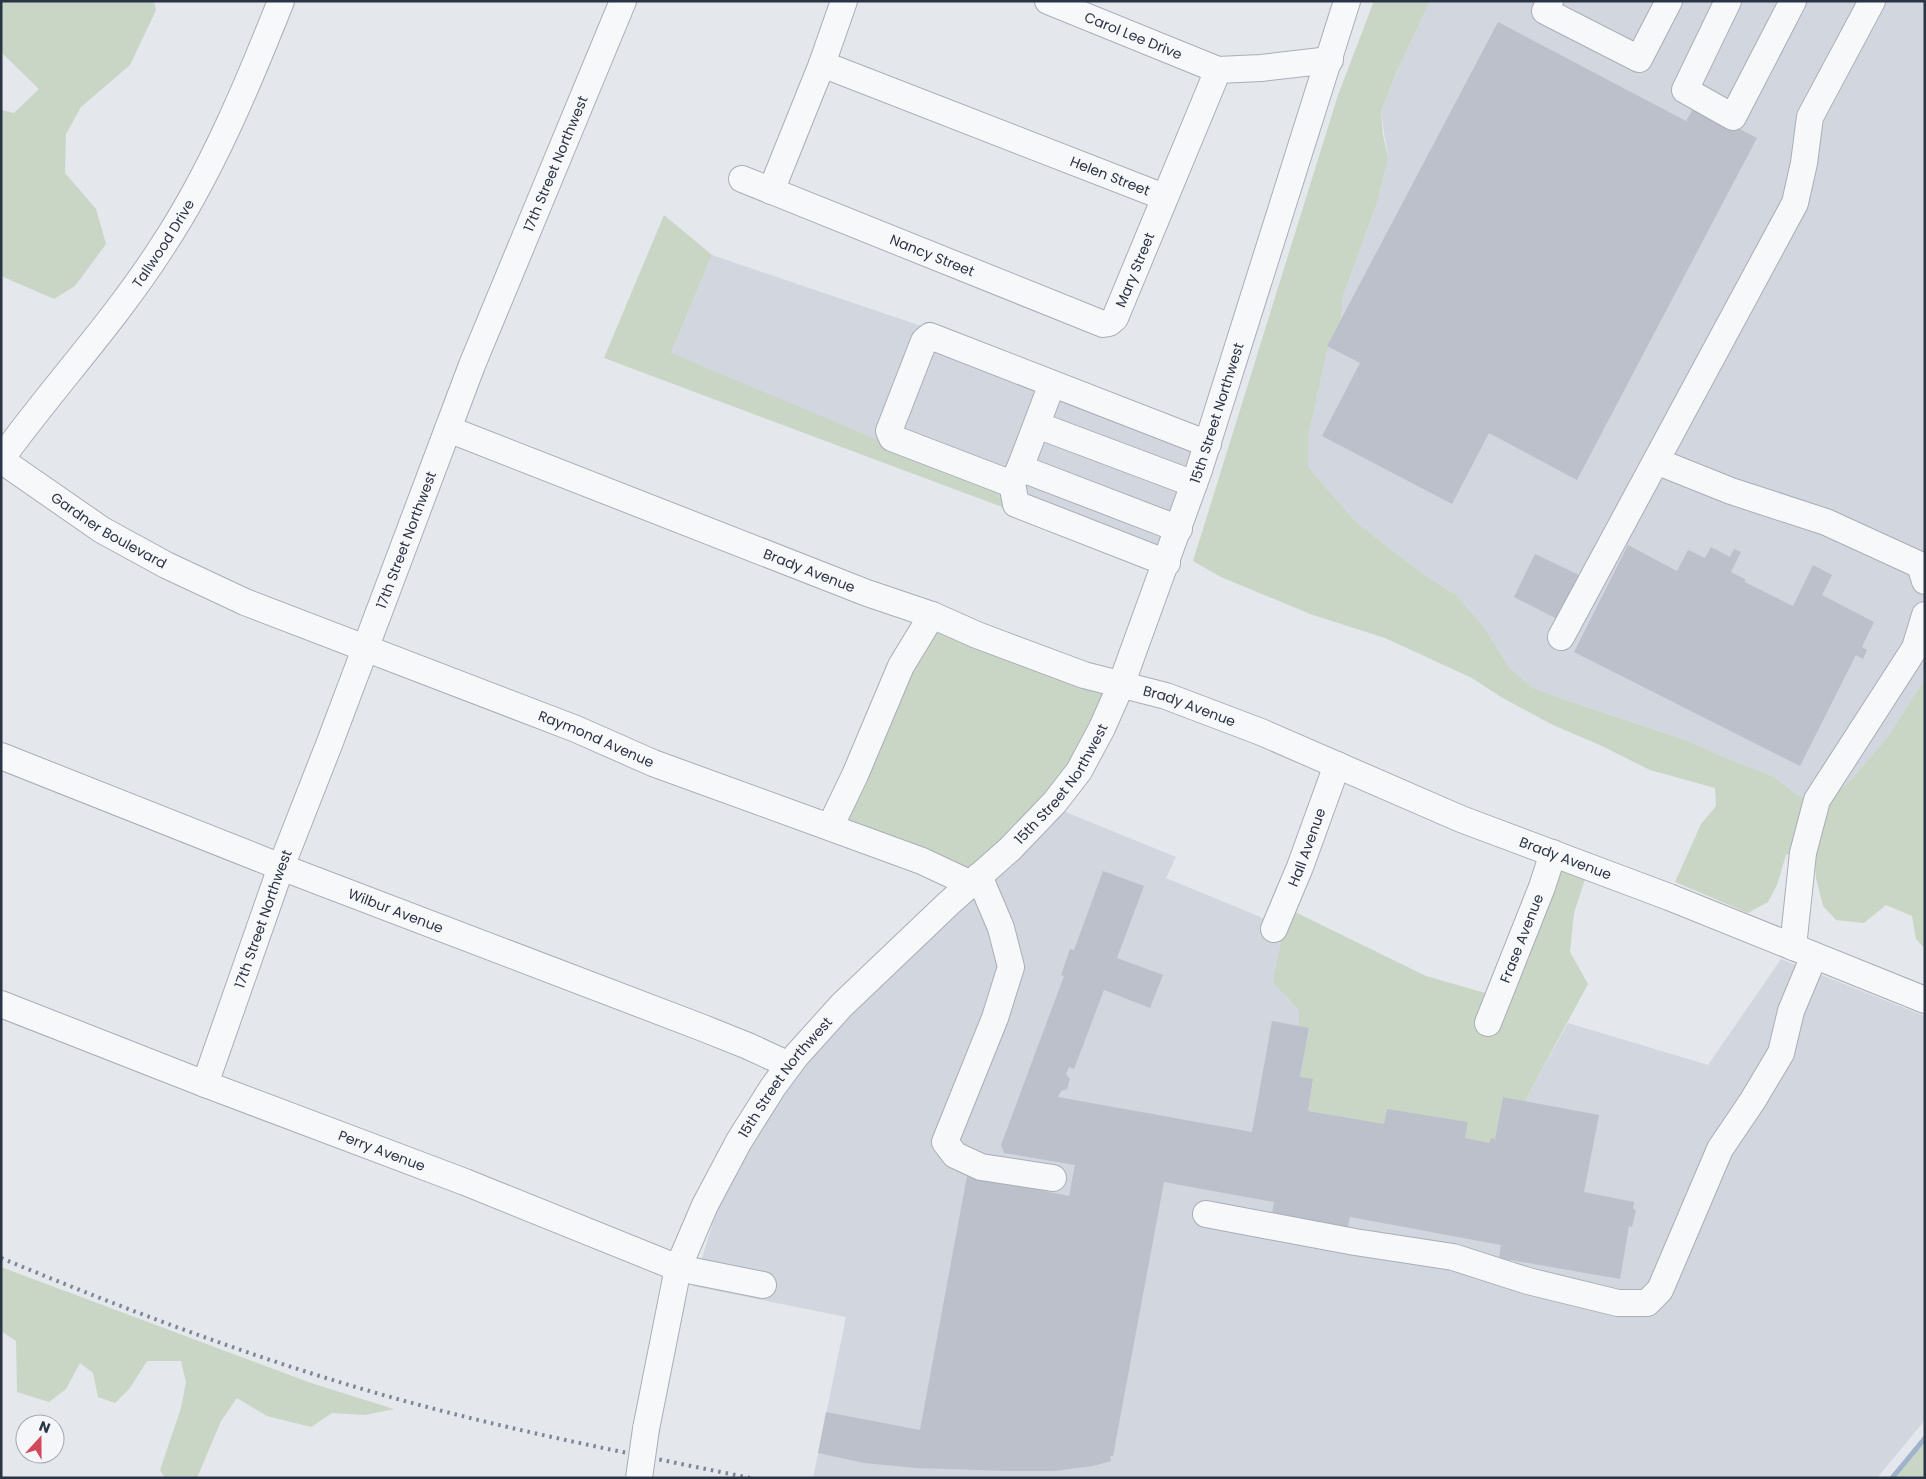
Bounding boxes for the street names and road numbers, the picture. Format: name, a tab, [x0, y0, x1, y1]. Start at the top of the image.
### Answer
street label: Carol Lee Drive	[1081, 7, 1185, 65]
street label: 17th Street Northwest	[518, 93, 593, 235]
street label: Helen Street	[1067, 151, 1153, 201]
street label: Tallwood Drive	[127, 195, 199, 292]
street label: Nancy Street	[887, 229, 977, 281]
street label: Mary Street	[1111, 229, 1159, 310]
street label: 15th Street Northwest	[1185, 340, 1249, 486]
street label: 17th Street Northwest	[371, 468, 441, 612]
street label: Gardner Boulevard	[47, 488, 170, 573]
street label: Brady Avenue	[760, 543, 858, 598]
street label: Brady Avenue	[1141, 681, 1239, 732]
street label: Raymond Avenue	[535, 705, 658, 772]
street label: 15th Street Northwest	[1010, 721, 1113, 849]
street label: Hall Avenue	[1283, 805, 1331, 890]
street label: Brady Avenue	[1517, 832, 1615, 885]
street label: 17th Street Northwest	[229, 847, 297, 991]
street label: Wilbur Avenue	[345, 883, 447, 938]
street label: Frase Avenue	[1495, 891, 1548, 986]
street label: 15th Street Northwest	[733, 1012, 837, 1142]
street label: Perry Avenue	[335, 1125, 428, 1176]

